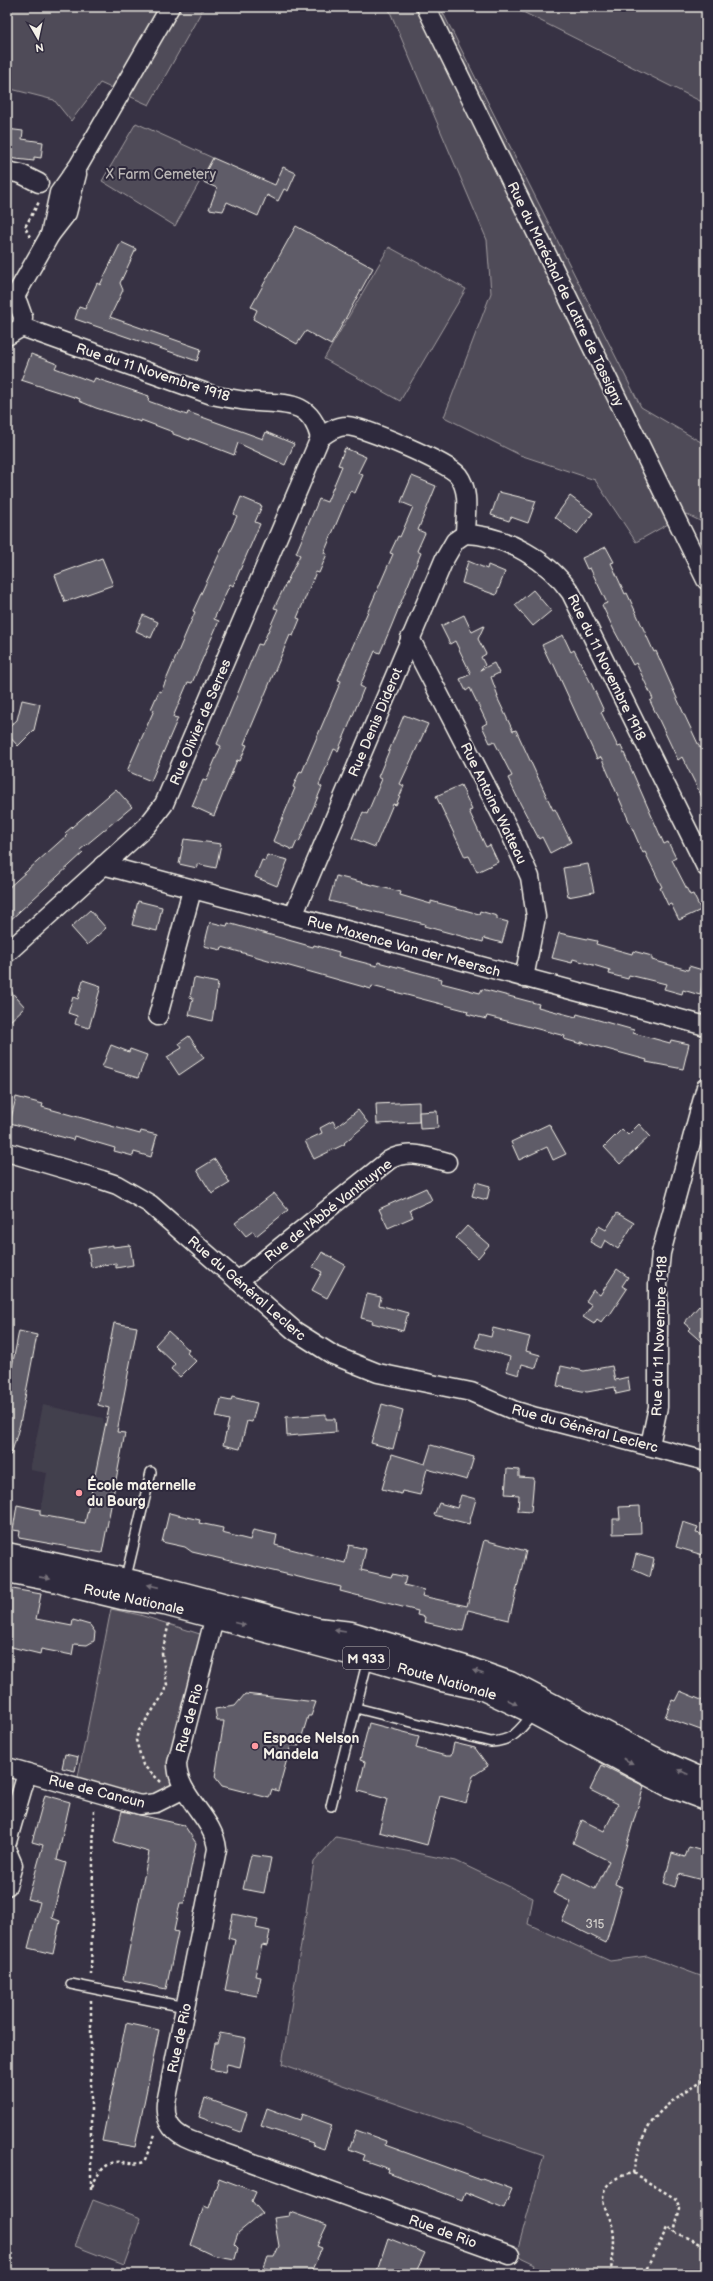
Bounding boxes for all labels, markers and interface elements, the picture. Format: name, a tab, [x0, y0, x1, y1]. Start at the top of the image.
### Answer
north arrow	[18, 18, 58, 58]
text: N	[34, 40, 45, 54]
park label: X Farm Cemetery	[105, 166, 217, 183]
street label: Rue du Maréchal de Lattre de Tassigny	[504, 179, 628, 410]
street label: Rue du 11 Novembre 1918	[74, 340, 232, 405]
street label: Rue du 11 Novembre 1918	[564, 591, 649, 743]
street label: Rue Olivier de Serres	[166, 657, 235, 788]
street label: Rue Denis Diderot	[345, 665, 406, 779]
street label: Rue Antoine Watteau	[457, 740, 530, 867]
street label: Rue Maxence Van der Meersch	[305, 912, 503, 981]
street label: Rue de l'Abbé Vanthuyne	[261, 1155, 395, 1265]
street label: Rue du Général Leclerc	[184, 1232, 309, 1344]
street label: Rue du 11 Novembre 1918	[648, 1255, 671, 1417]
street label: Rue du Général Leclerc	[510, 1401, 660, 1456]
place label: École maternelle du Bourg	[87, 1475, 196, 1510]
marker: École maternelle du Bourg	[74, 1488, 84, 1498]
one-way arrow	[39, 1576, 51, 1582]
street label: Route Nationale	[82, 1581, 186, 1618]
one-way arrow	[147, 1583, 159, 1589]
one-way arrow	[233, 1622, 246, 1628]
one-way arrow	[334, 1628, 346, 1634]
road number: M 933	[343, 1647, 389, 1669]
street label: Route Nationale	[395, 1659, 499, 1704]
one-way arrow	[472, 1668, 484, 1674]
street label: Rue de Rio	[172, 1682, 207, 1755]
one-way arrow	[507, 1698, 518, 1705]
place label: Espace Nelson Mandela	[263, 1730, 359, 1763]
marker: Espace Nelson Mandela	[250, 1741, 260, 1751]
one-way arrow	[622, 1758, 634, 1765]
one-way arrow	[676, 1768, 688, 1774]
street label: Rue de Cancun	[47, 1771, 147, 1812]
house number: 315	[586, 1917, 605, 1932]
street label: Rue de Rio	[164, 2002, 195, 2075]
street label: Rue de Rio	[407, 2211, 479, 2252]

